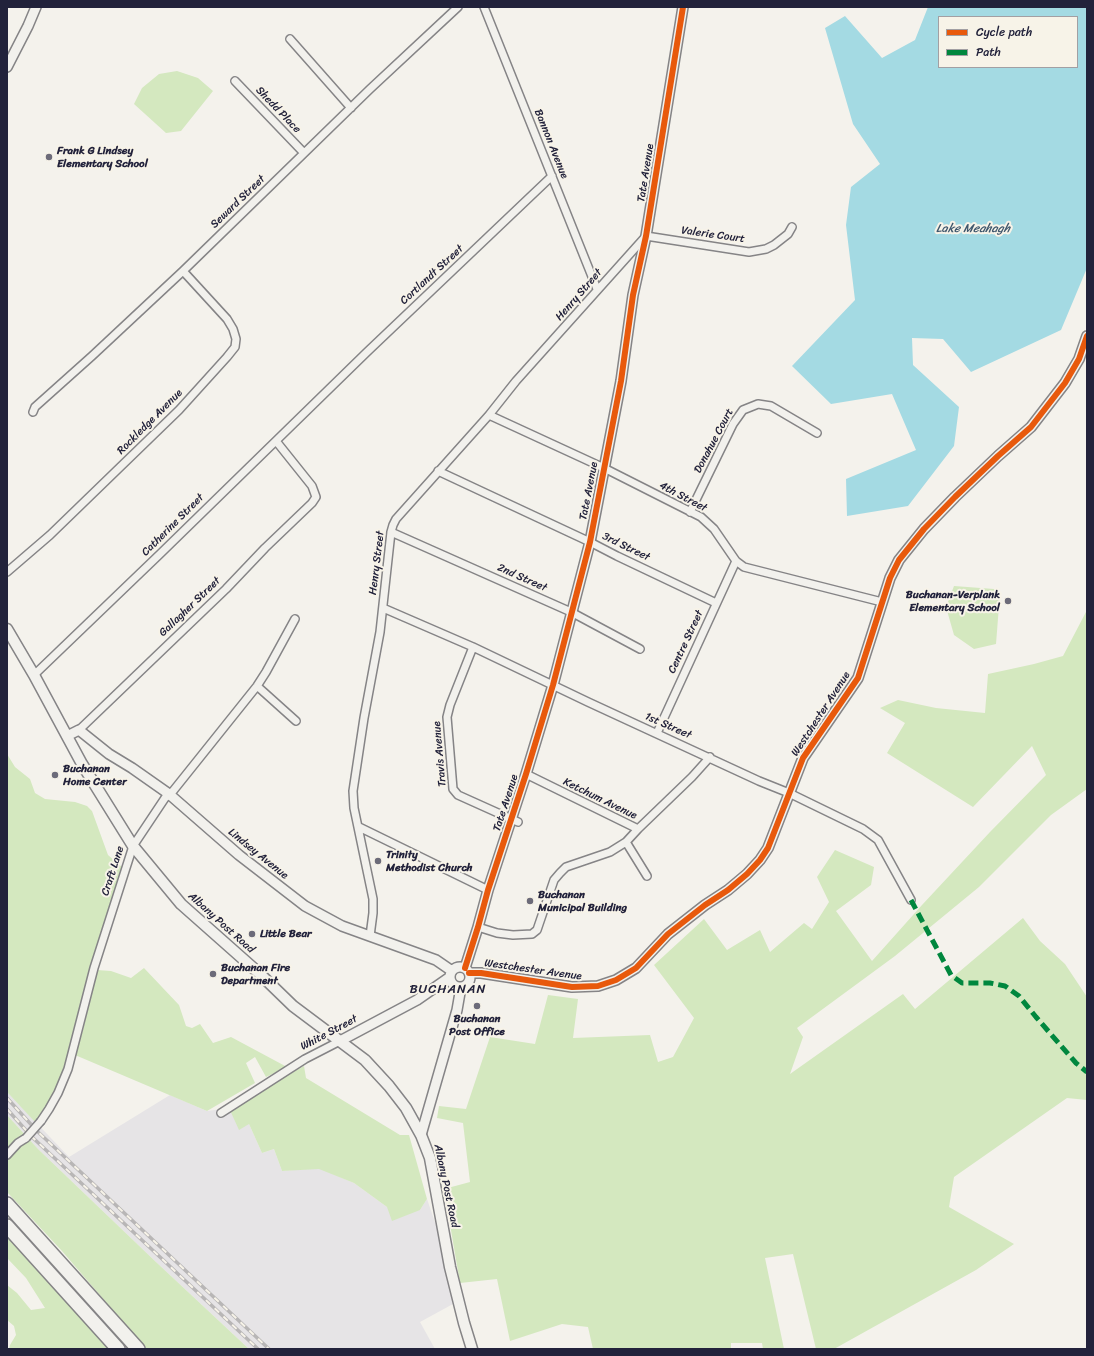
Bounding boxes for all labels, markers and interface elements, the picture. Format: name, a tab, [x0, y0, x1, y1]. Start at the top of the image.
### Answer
legend	[938, 16, 1078, 68]
text: Cycle path	[976, 21, 1032, 43]
text: Path	[976, 41, 1001, 63]
street label: Shedd Place	[253, 84, 303, 136]
street label: Bannon Avenue	[531, 107, 571, 181]
street label: Tate Avenue	[635, 143, 657, 203]
place label: Frank G Lindsey Elementary School	[57, 144, 148, 170]
marker: Frank G Lindsey Elementary School	[44, 152, 54, 162]
street label: Seward Street	[208, 173, 268, 231]
water label: Lake Meahagh	[936, 222, 1010, 236]
street label: Valerie Court	[680, 224, 746, 246]
street label: Cortlandt Street	[398, 242, 466, 308]
street label: Henry Street	[553, 266, 605, 324]
street label: Rockledge Avenue	[115, 387, 185, 457]
street label: Donahue Court	[691, 406, 737, 476]
street label: Tate Avenue	[577, 461, 601, 521]
street label: 4th Street	[657, 479, 709, 515]
street label: Catherine Street	[139, 491, 207, 559]
street label: Henry Street	[367, 530, 387, 596]
street label: 3rd Street	[600, 530, 652, 564]
street label: 2nd Street	[495, 561, 549, 595]
street label: Gallagher Street	[157, 574, 223, 640]
place label: Buchanan-Verplank Elementary School	[906, 588, 1000, 614]
marker: Buchanan-Verplank Elementary School	[1003, 596, 1013, 606]
street label: Centre Street	[666, 608, 706, 676]
street label: Westchester Avenue	[789, 669, 853, 759]
street label: 1st Street	[643, 710, 693, 742]
street label: Travis Avenue	[431, 721, 449, 787]
place label: Buchanan Home Center	[63, 762, 127, 788]
marker: Buchanan Home Center	[50, 770, 60, 780]
street label: Tate Avenue	[491, 773, 521, 833]
street label: Ketchum Avenue	[561, 775, 639, 823]
street label: Lindsey Avenue	[225, 826, 291, 882]
street label: Craft Lane	[99, 845, 127, 897]
place label: Trinity Methodist Church	[386, 848, 473, 874]
marker: Trinity Methodist Church	[373, 856, 383, 866]
place label: Buchanan Municipal Building	[538, 888, 627, 914]
street label: Albany Post Road	[185, 890, 257, 956]
marker: Buchanan Municipal Building	[525, 896, 535, 906]
place label: Little Bear	[260, 927, 311, 941]
marker: Little Bear	[247, 929, 257, 939]
street label: Westchester Avenue	[483, 957, 583, 983]
place label: Buchanan Fire Department	[221, 961, 290, 987]
marker: Buchanan Fire Department	[208, 969, 218, 979]
district label: BUCHANAN	[409, 982, 487, 998]
marker: Buchanan Post Office	[472, 1001, 482, 1011]
street label: White Street	[298, 1012, 360, 1054]
place label: Buchanan Post Office	[449, 1012, 505, 1038]
street label: Albany Post Road	[431, 1143, 461, 1229]

